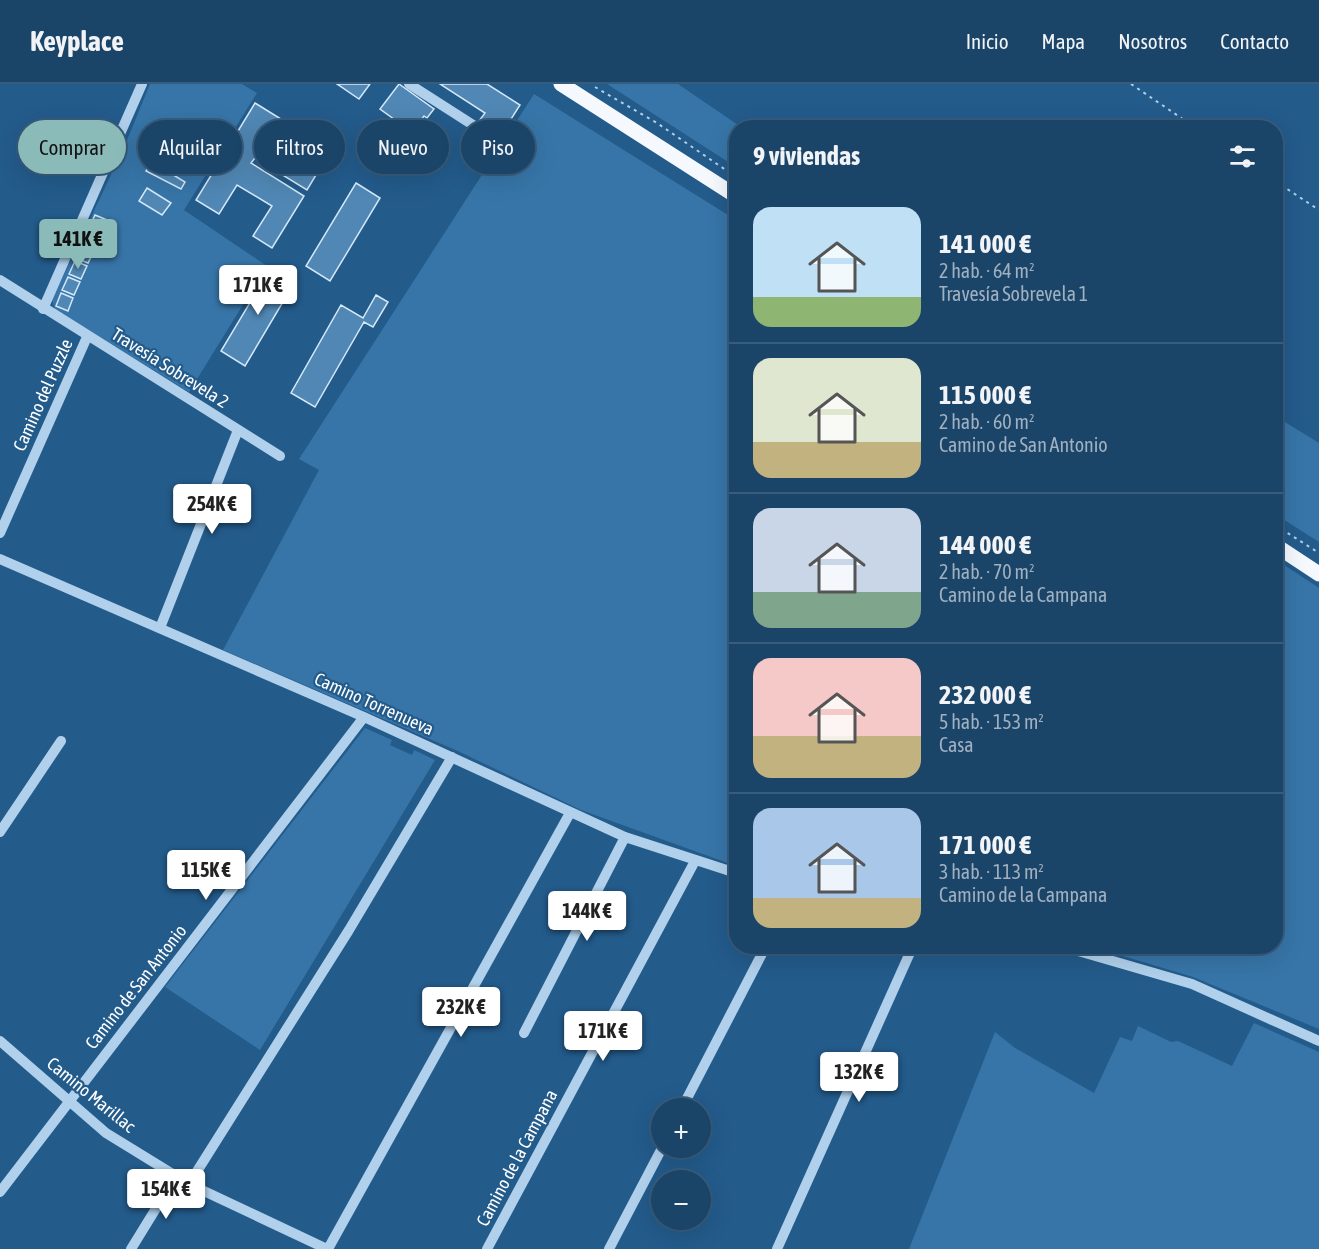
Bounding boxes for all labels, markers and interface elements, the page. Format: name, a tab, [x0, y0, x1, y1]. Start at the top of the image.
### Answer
text: Keyplace	[30, 25, 124, 57]
text: Inicio	[966, 29, 1009, 53]
text: Mapa	[1042, 29, 1085, 53]
text: Nosotros	[1118, 29, 1187, 53]
text: Contacto	[1220, 29, 1289, 53]
chip: Comprar	[18, 120, 126, 174]
chip: Alquilar	[138, 120, 242, 174]
chip: Filtros	[254, 120, 345, 174]
chip: Nuevo	[357, 120, 449, 174]
chip: Piso	[461, 120, 535, 174]
icon: filters	[1226, 140, 1259, 173]
text: 9 viviendas	[753, 141, 860, 171]
pin: 141K €	[29, 219, 127, 270]
text: 141K €	[53, 227, 103, 250]
text: 141 000 €	[939, 229, 1031, 259]
icon: home	[801, 231, 873, 303]
text: 2 hab. · 64 m²	[939, 259, 1034, 282]
pin: 171K €	[209, 265, 307, 316]
text: 171K €	[233, 273, 283, 296]
text: Travesía Sobrevela 1	[939, 282, 1088, 305]
street label: Travesía Sobrevela 2	[108, 323, 233, 412]
street label: Camino del Puzzle	[8, 336, 77, 454]
text: 115 000 €	[939, 380, 1031, 410]
icon: home	[801, 382, 873, 454]
text: 2 hab. · 60 m²	[939, 410, 1034, 433]
text: Camino de San Antonio	[939, 433, 1108, 456]
pin: 254K €	[163, 484, 261, 535]
text: 254K €	[187, 492, 237, 515]
text: 144 000 €	[939, 530, 1031, 560]
icon: home	[801, 532, 873, 604]
text: 2 hab. · 70 m²	[939, 560, 1034, 583]
text: Camino de la Campana	[939, 583, 1107, 606]
street label: Camino Torrenueva	[311, 668, 437, 739]
text: 232 000 €	[939, 680, 1031, 710]
icon: home	[801, 682, 873, 754]
text: 5 hab. · 153 m²	[939, 710, 1044, 733]
text: Casa	[939, 733, 974, 756]
text: 171 000 €	[939, 830, 1031, 860]
icon: home	[801, 832, 873, 904]
pin: 115K €	[157, 850, 255, 901]
text: 115K €	[181, 858, 231, 881]
text: 3 hab. · 113 m²	[939, 860, 1044, 883]
text: Camino de la Campana	[939, 883, 1107, 906]
pin: 144K €	[538, 891, 636, 942]
text: 144K €	[562, 899, 612, 922]
street label: Camino de San Antonio	[81, 920, 191, 1053]
pin: 232K €	[412, 987, 510, 1038]
text: 232K €	[436, 995, 486, 1018]
pin: 171K €	[554, 1011, 652, 1062]
text: 171K €	[578, 1019, 628, 1042]
pin: 132K €	[810, 1052, 908, 1103]
street label: Camino Marillac	[43, 1053, 140, 1137]
text: 132K €	[834, 1060, 884, 1083]
street label: Camino de la Campana	[472, 1086, 561, 1230]
map controls	[651, 1098, 711, 1230]
button: +	[651, 1098, 711, 1158]
pin: 154K €	[117, 1169, 215, 1220]
button: −	[651, 1170, 711, 1230]
text: 154K €	[141, 1177, 191, 1200]

